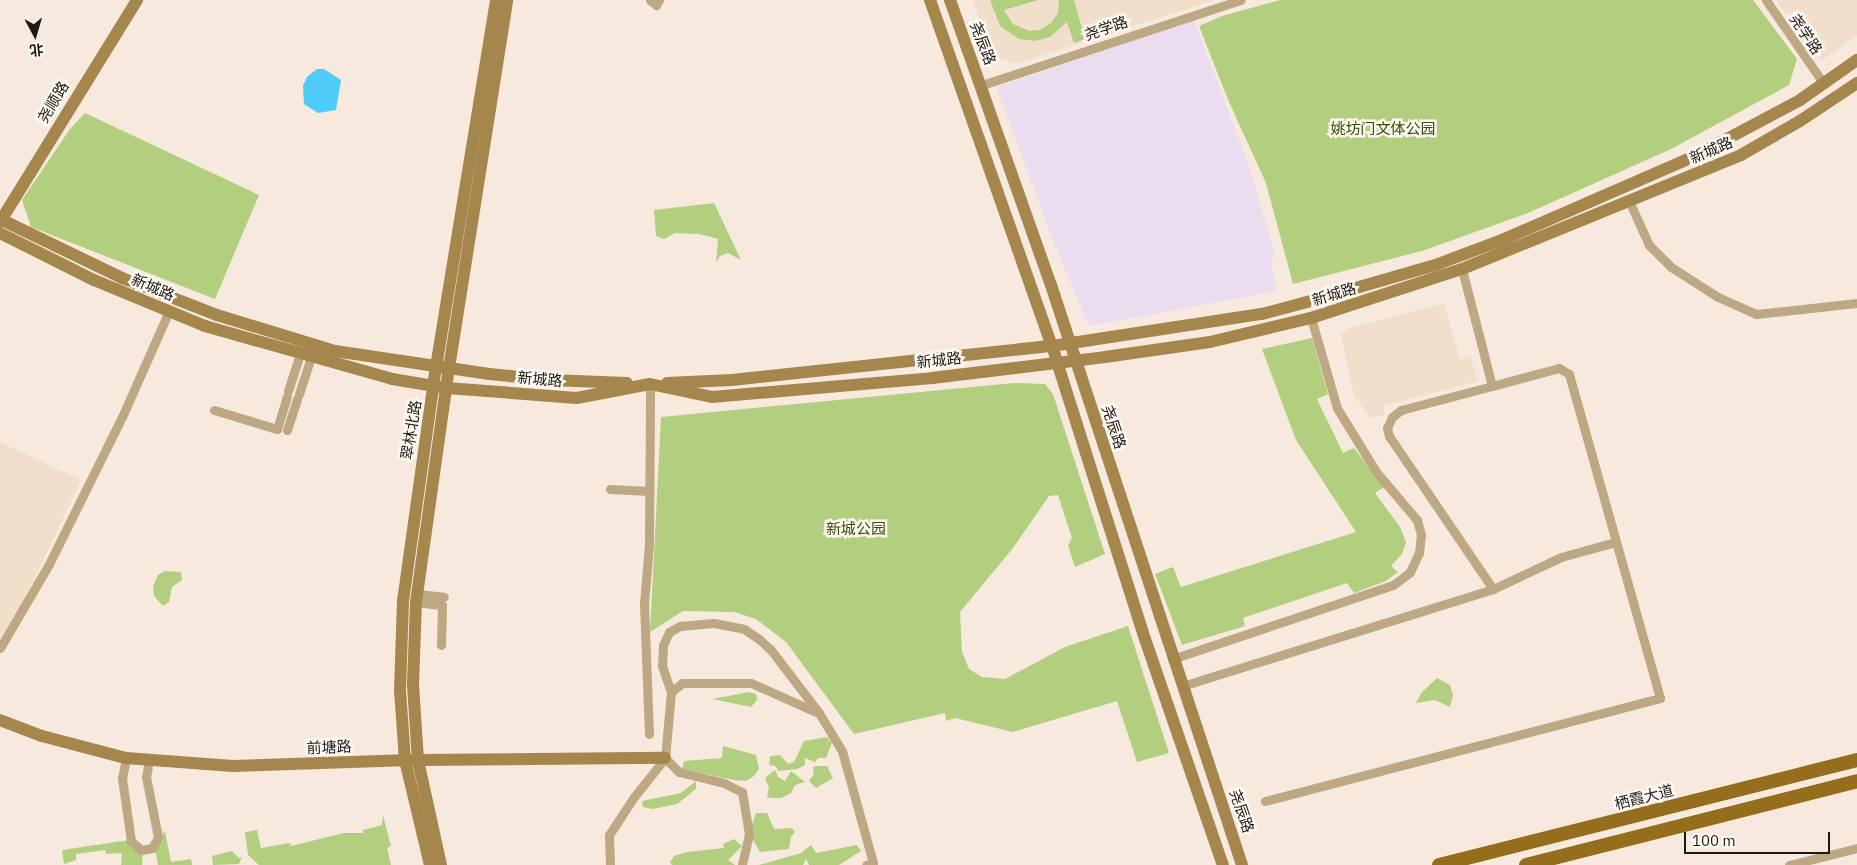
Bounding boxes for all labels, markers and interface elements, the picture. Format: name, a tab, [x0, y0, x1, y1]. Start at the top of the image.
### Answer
north arrow	[10, 10, 60, 60]
street label: 尧学路	[1786, 10, 1826, 58]
street label: 尧学路	[1082, 12, 1130, 44]
street label: 尧辰路	[967, 19, 999, 67]
text: 北	[29, 40, 44, 60]
street label: 尧顺路	[34, 78, 72, 126]
park label: 姚坊门文体公园	[1331, 120, 1435, 138]
street label: 新城路	[1687, 133, 1735, 167]
street label: 新城路	[129, 270, 177, 304]
street label: 新城路	[1310, 279, 1358, 309]
street label: 新城路	[916, 349, 962, 371]
street label: 新城路	[517, 368, 563, 390]
street label: 翠林北路	[397, 399, 425, 461]
street label: 尧辰路	[1098, 403, 1130, 451]
park label: 新城公园	[826, 520, 886, 538]
street label: 前塘路	[306, 737, 352, 757]
street label: 栖霞大道	[1613, 781, 1675, 813]
street label: 尧辰路	[1226, 787, 1258, 835]
scale bar	[1687, 822, 1833, 854]
text: 100 m	[1692, 831, 1736, 850]

